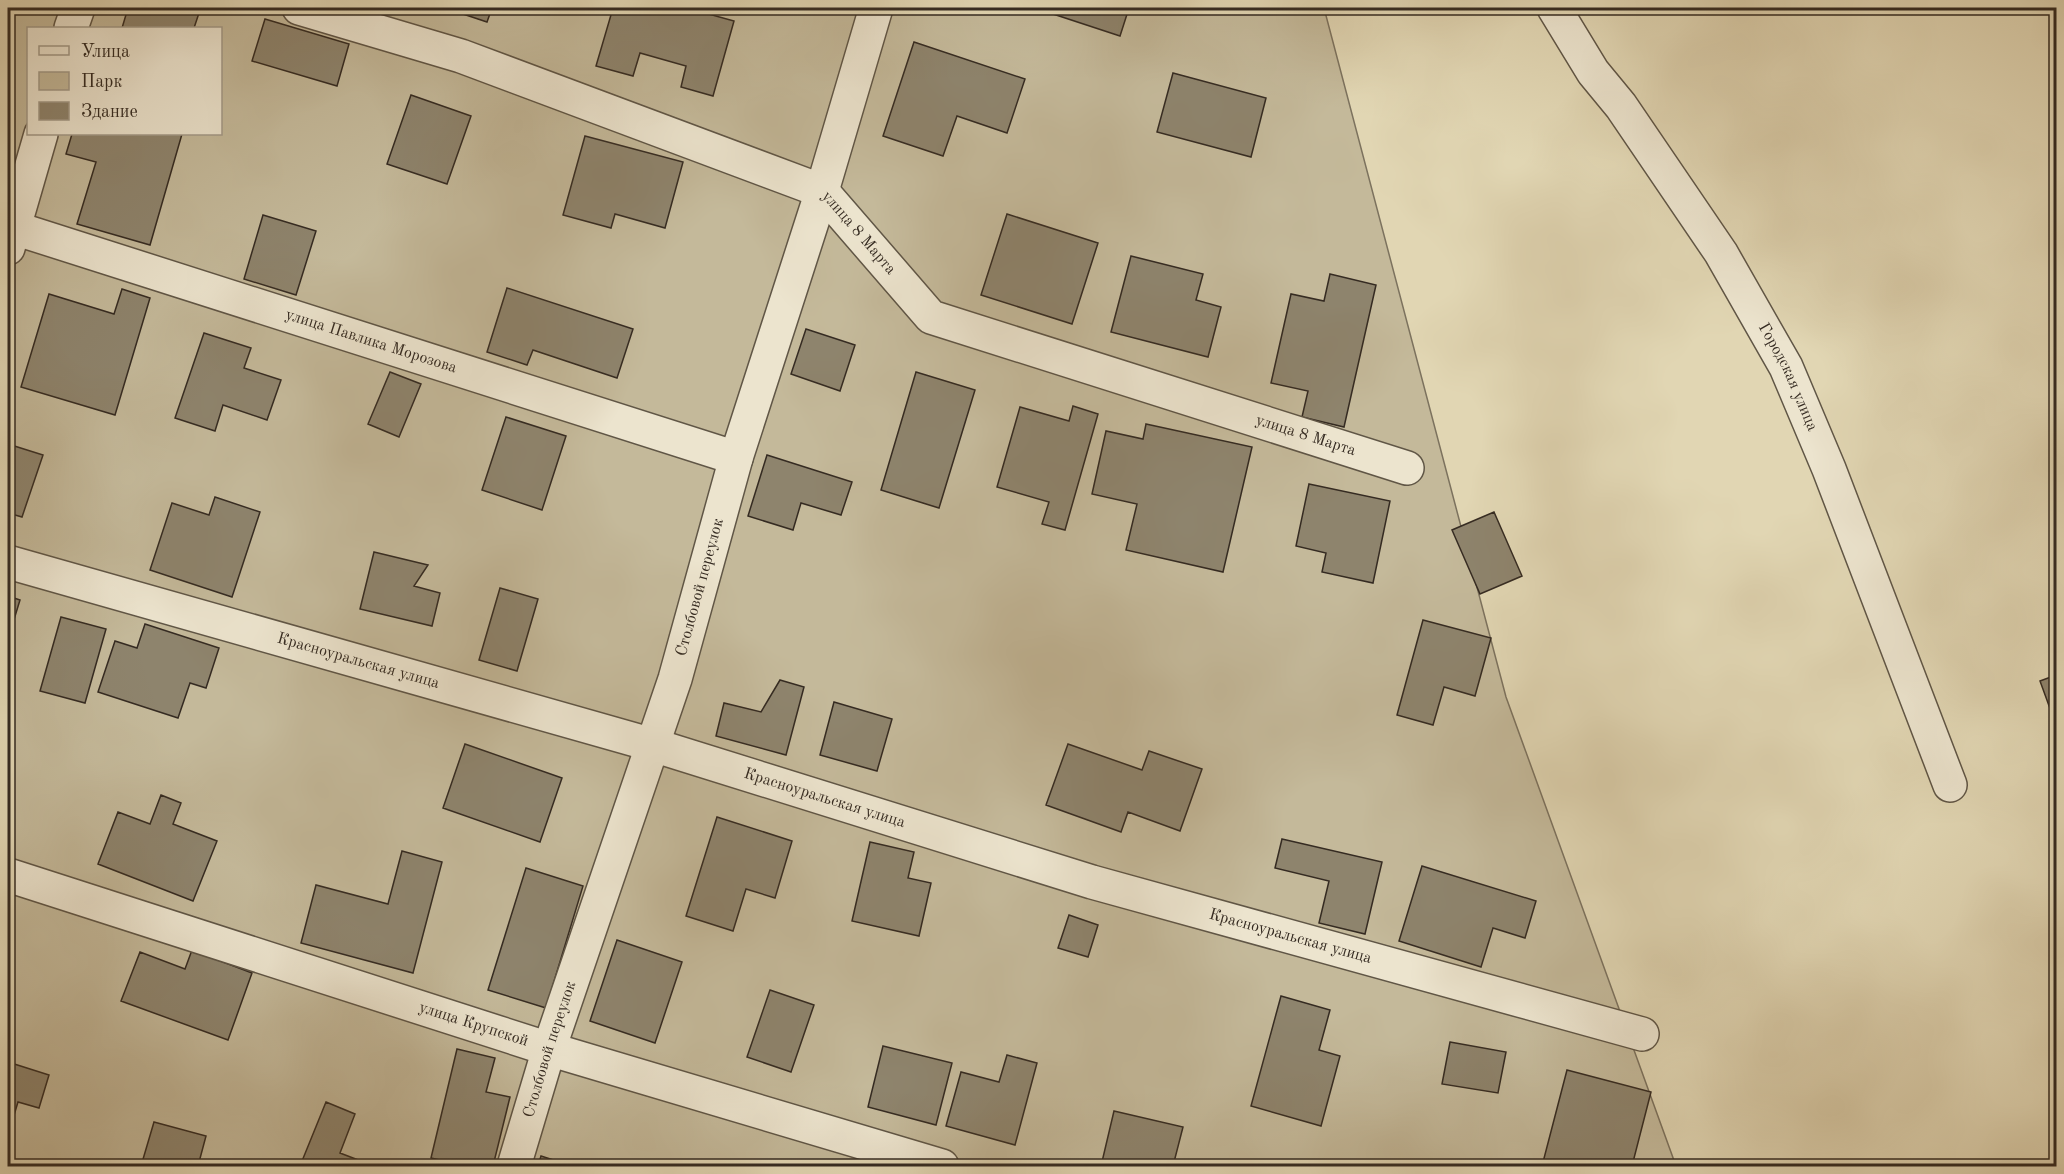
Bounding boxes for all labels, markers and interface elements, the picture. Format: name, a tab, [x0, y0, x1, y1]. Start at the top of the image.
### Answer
legend	[27, 27, 222, 135]
text: Улица	[81, 43, 130, 61]
text: Парк	[81, 73, 122, 91]
text: Здание	[81, 103, 138, 121]
street label: улица 8 Марта	[818, 188, 899, 278]
street label: улица Павлика Морозова	[283, 307, 459, 376]
street label: Городская улица	[1755, 321, 1820, 434]
street label: улица 8 Марта	[1253, 412, 1358, 459]
street label: Столбовой переулок	[674, 517, 727, 658]
street label: Красноуральская улица	[275, 631, 441, 692]
street label: Красноуральская улица	[742, 766, 907, 831]
street label: Красноуральская улица	[1207, 907, 1373, 967]
street label: Столбовой переулок	[521, 979, 579, 1120]
street label: улица Крупской	[417, 1000, 530, 1050]

